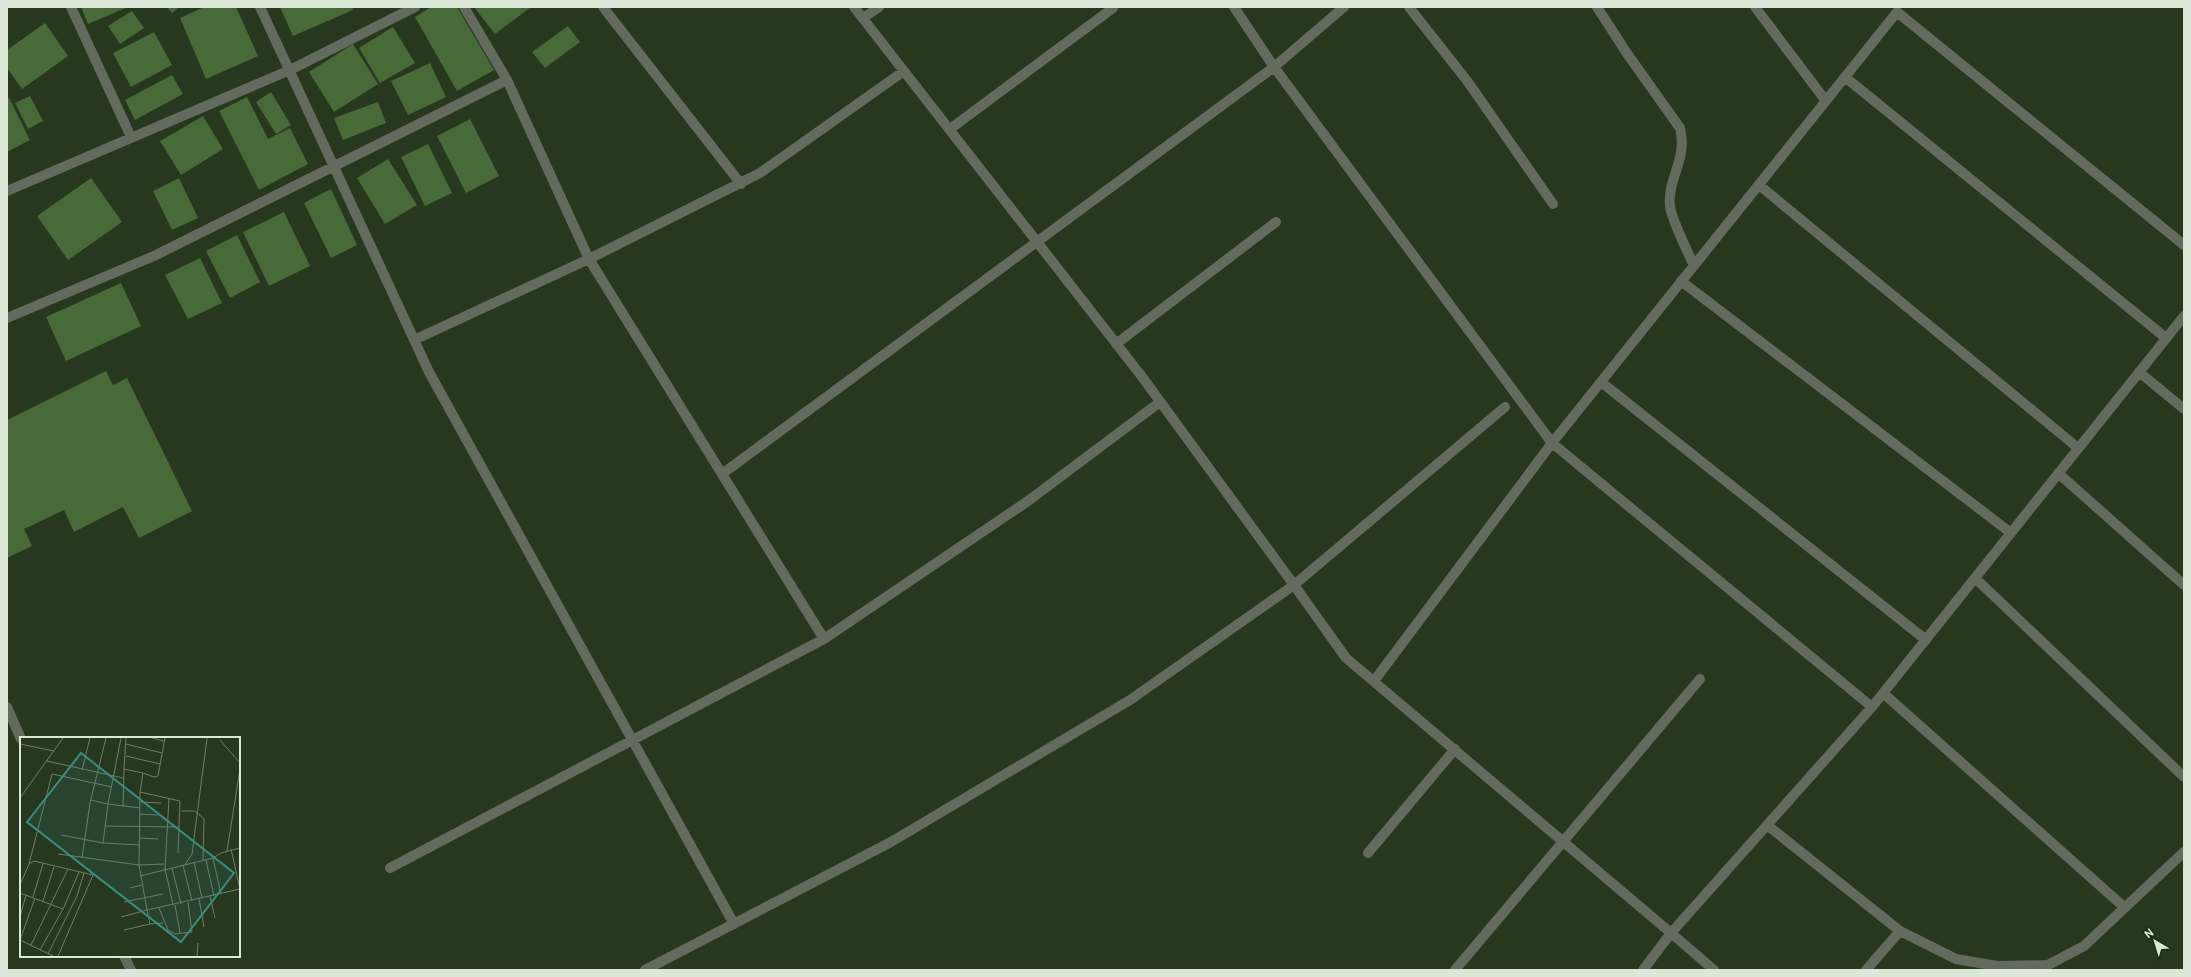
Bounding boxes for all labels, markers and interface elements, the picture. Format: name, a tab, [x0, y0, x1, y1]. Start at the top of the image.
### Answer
inset map	[20, 737, 240, 957]
north arrow	[2135, 921, 2175, 961]
text: N	[2142, 926, 2156, 941]

